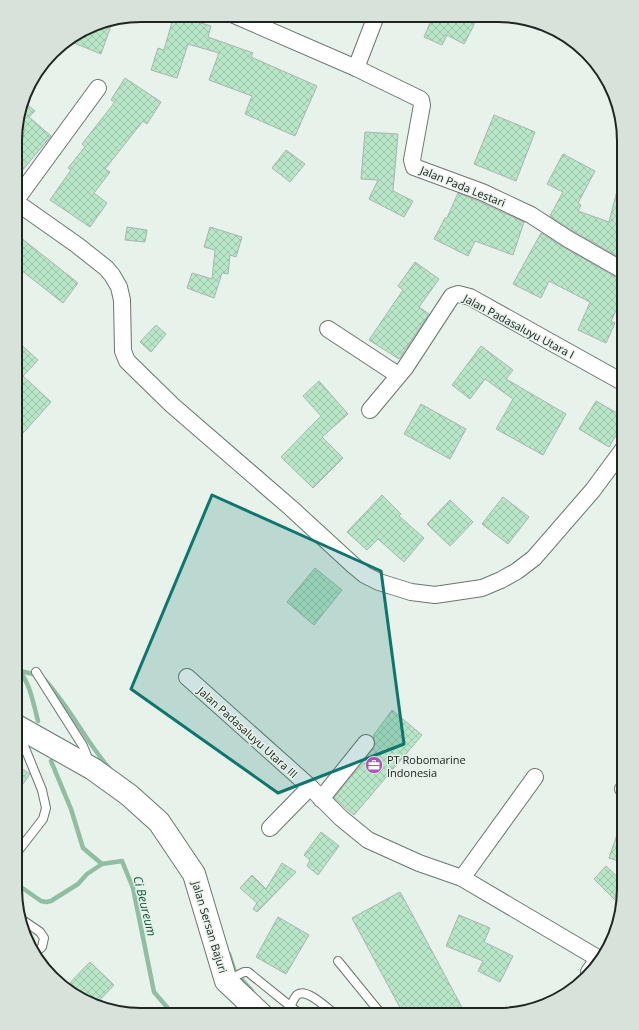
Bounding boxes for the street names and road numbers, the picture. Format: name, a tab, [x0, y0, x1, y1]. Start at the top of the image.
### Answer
street label: Jalan Pada Lestari	[417, 162, 508, 210]
street label: Jalan Padasaluyu Utara I	[460, 290, 577, 362]
street label: Jalan Padasaluyu Utara III	[194, 682, 301, 781]
street label: Jalan Sersan Bajuri	[189, 878, 231, 975]

